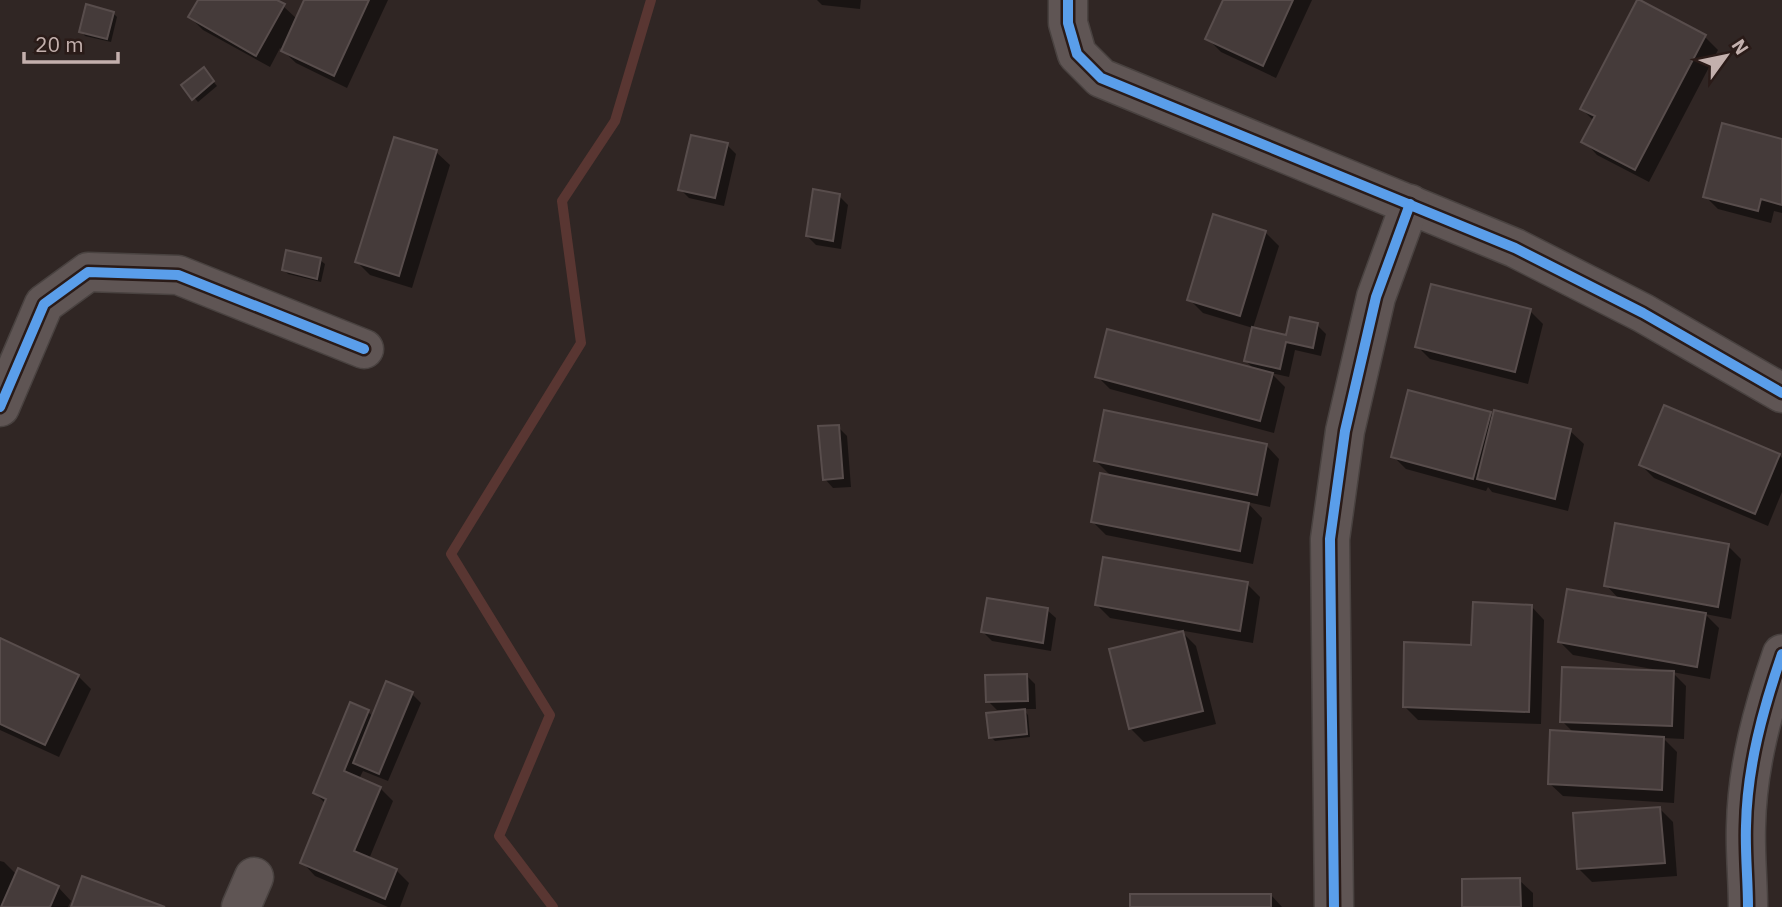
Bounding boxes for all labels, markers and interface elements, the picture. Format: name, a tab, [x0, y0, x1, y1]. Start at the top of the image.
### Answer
scale bar	[24, 21, 119, 65]
north arrow	[1691, 21, 1761, 91]
text: 20 m	[35, 30, 84, 58]
text: N	[1726, 34, 1754, 59]

